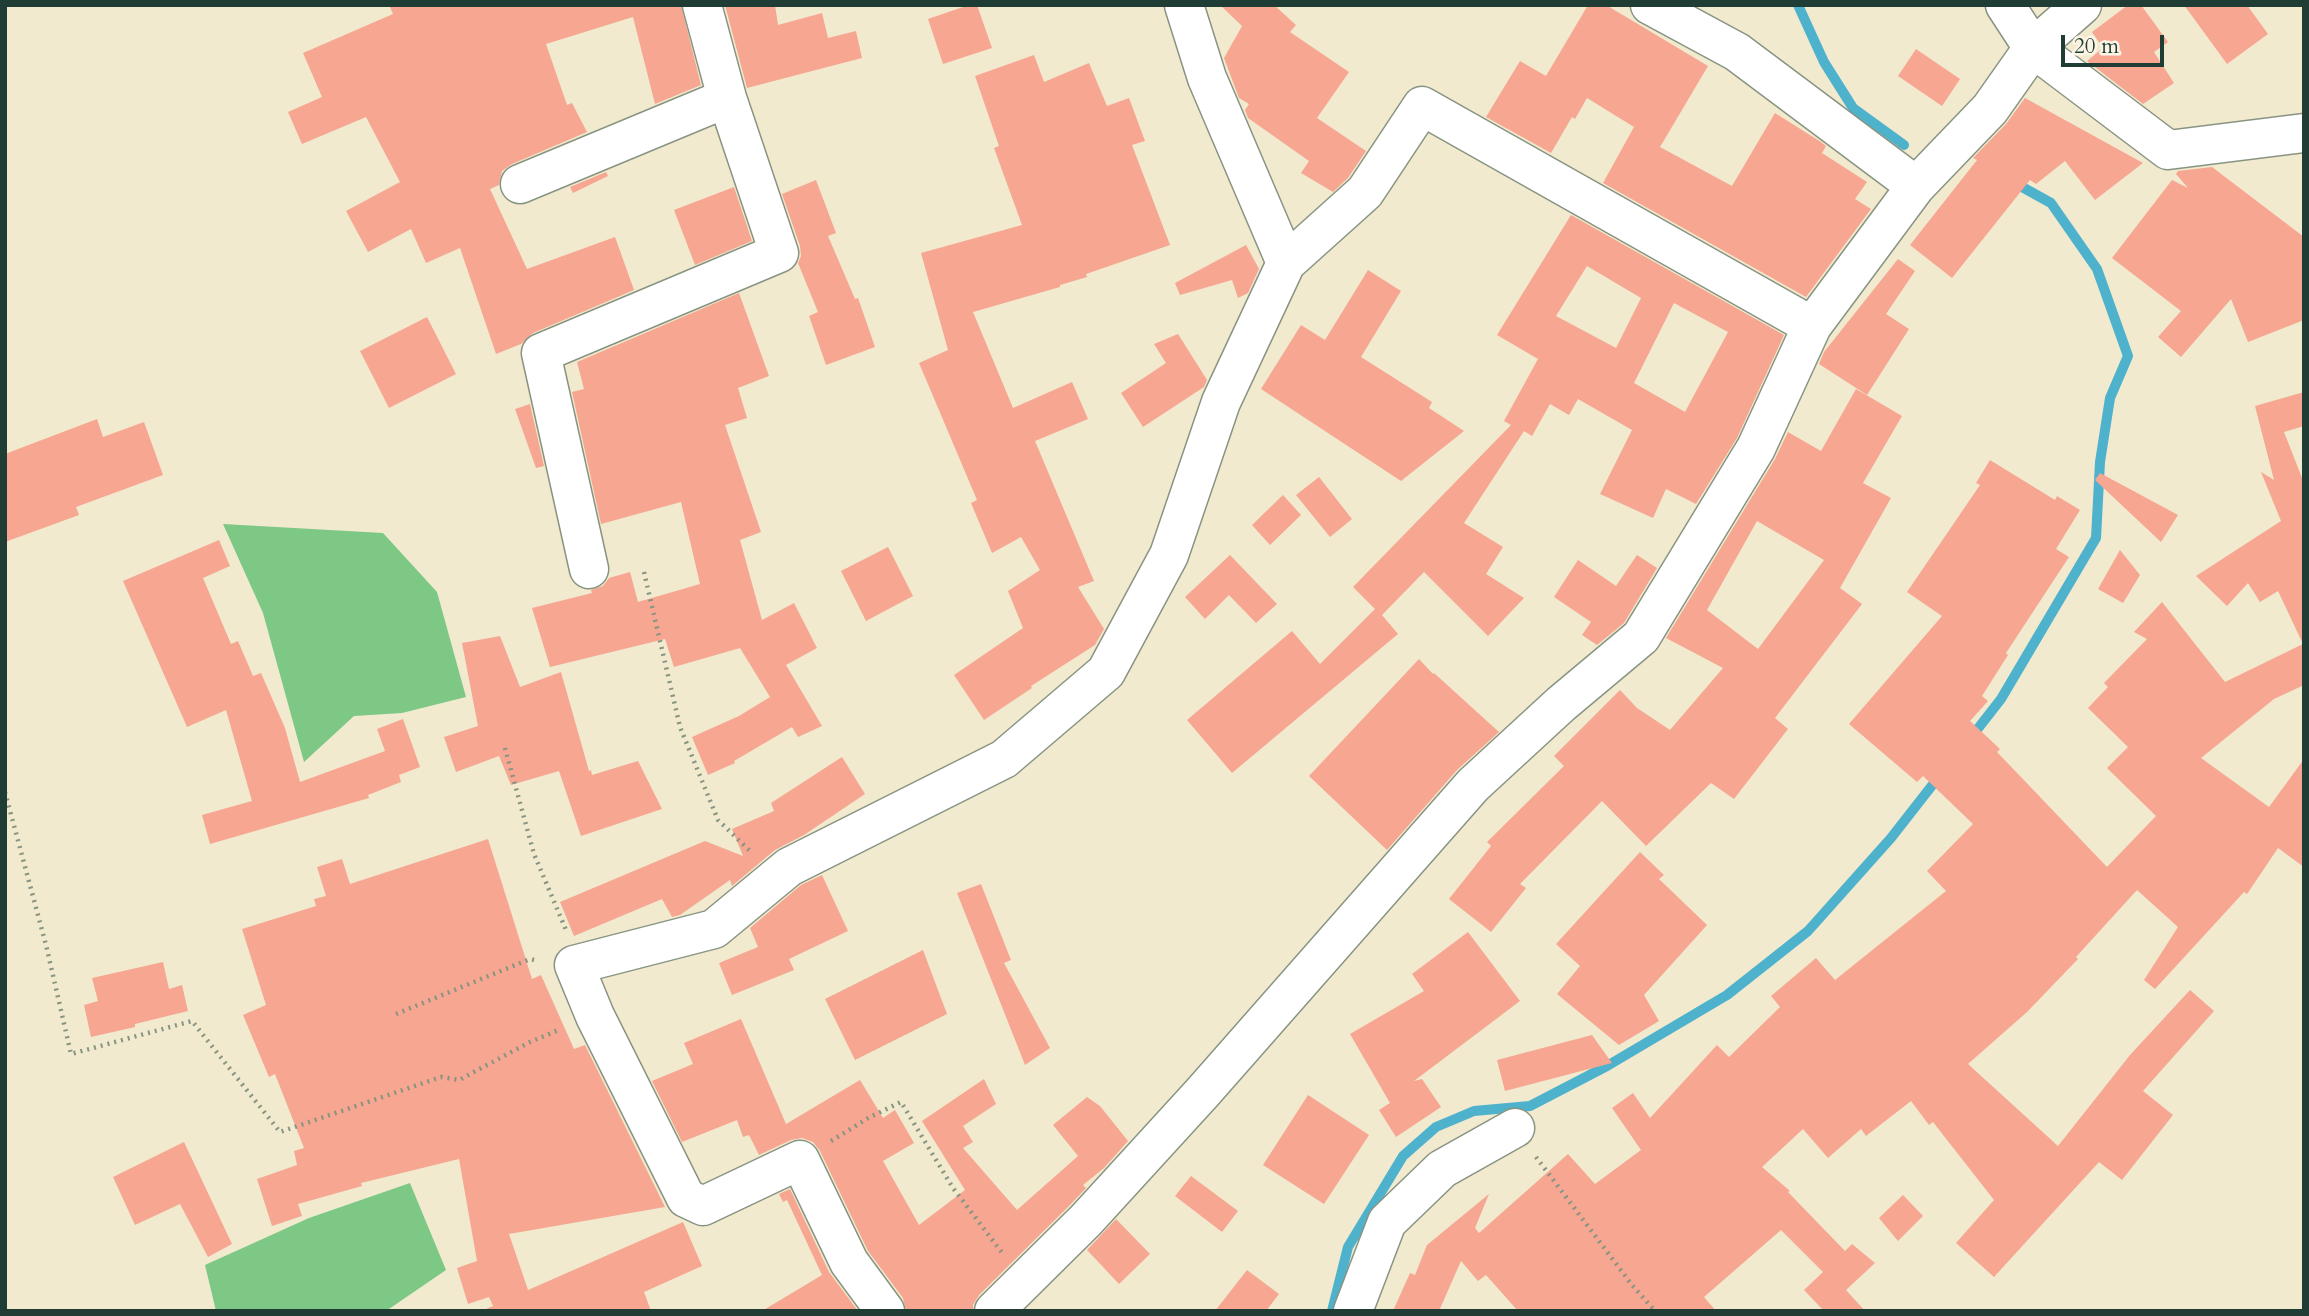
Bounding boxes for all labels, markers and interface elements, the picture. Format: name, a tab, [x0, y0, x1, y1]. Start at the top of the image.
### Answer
scale bar	[2064, 21, 2167, 65]
text: 20 m	[2074, 32, 2119, 61]

